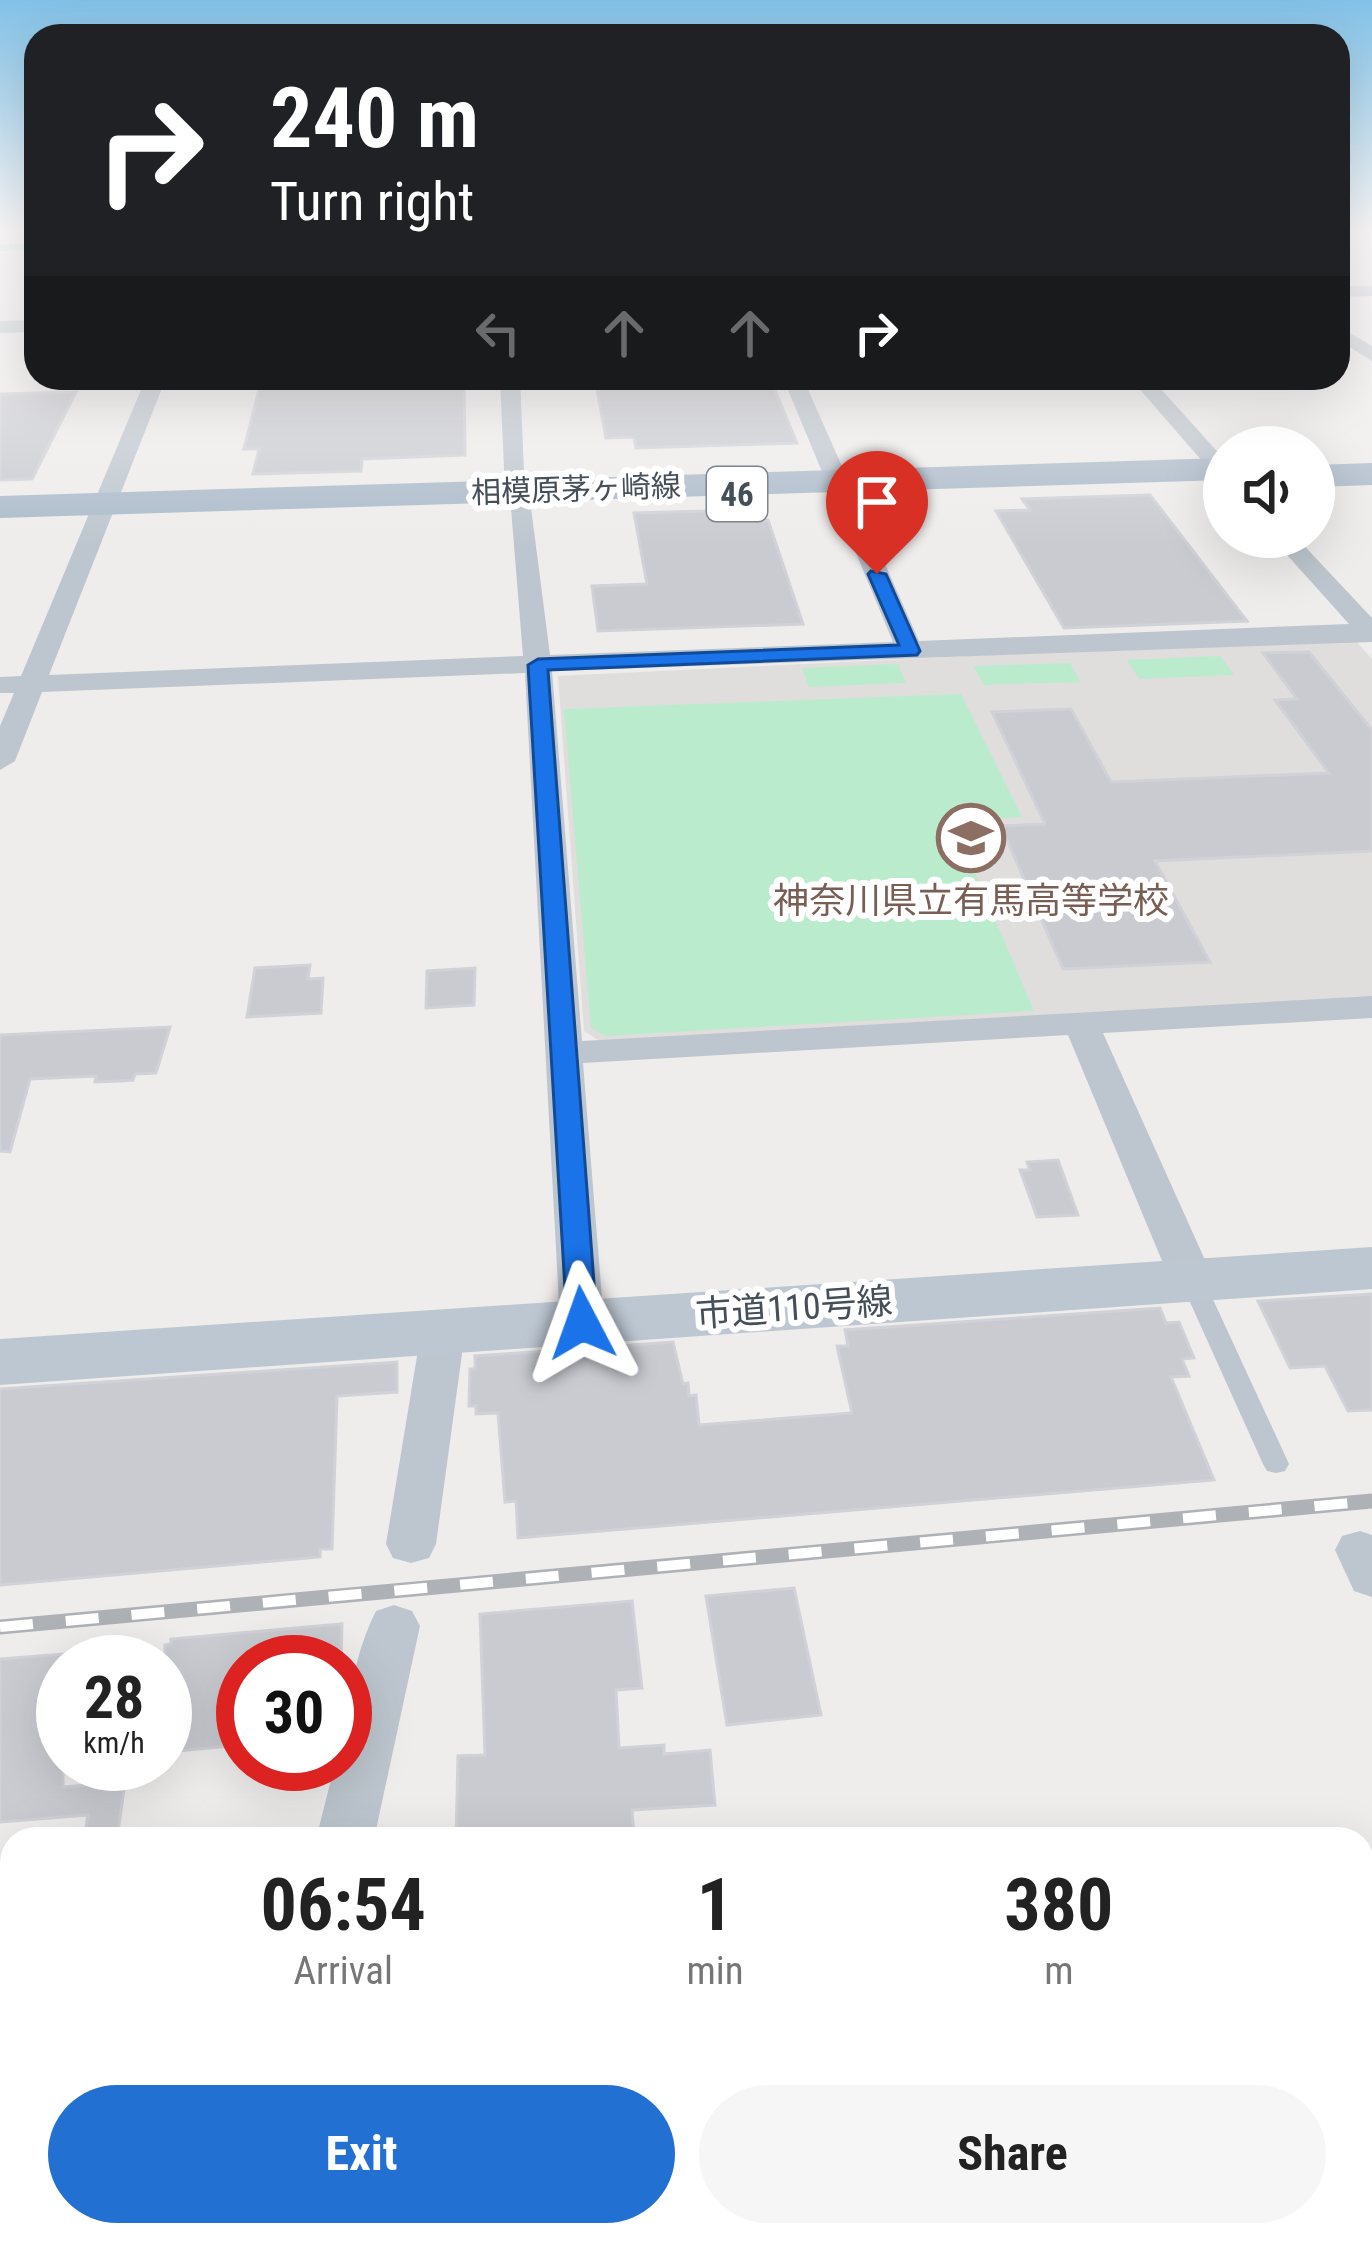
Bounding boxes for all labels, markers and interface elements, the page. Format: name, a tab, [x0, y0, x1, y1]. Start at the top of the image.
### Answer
text: 240 m	[270, 69, 479, 168]
icon: right	[72, 72, 228, 228]
text: Turn right	[270, 170, 474, 233]
icon: left	[465, 300, 531, 366]
icon: ahead	[591, 300, 657, 366]
icon: ahead	[717, 300, 783, 366]
icon: right	[843, 300, 909, 366]
map controls	[1203, 426, 1335, 558]
button: sound	[1203, 426, 1335, 558]
pin	[826, 451, 928, 574]
road number: 46	[707, 467, 767, 521]
street label: 相模原茅ヶ崎線	[470, 468, 682, 510]
icon: arrive	[844, 469, 910, 535]
school or university icon: 神奈川県立有馬高等学校	[936, 803, 1006, 873]
place label: 神奈川県立有馬高等学校	[773, 880, 1169, 922]
position arrow	[519, 1260, 645, 1386]
street label: 市道110号線	[694, 1280, 894, 1336]
speed limit sign: 30	[216, 1635, 372, 1791]
text: 28	[84, 1662, 144, 1733]
text: km/h	[83, 1725, 145, 1760]
text: 06:54	[261, 1863, 426, 1948]
text: 1	[697, 1863, 733, 1948]
text: 380	[1004, 1863, 1113, 1948]
text: Arrival	[294, 1948, 393, 1994]
text: min	[686, 1948, 744, 1994]
text: m	[1044, 1948, 1074, 1994]
button: Exit	[48, 2085, 675, 2223]
button: Share	[699, 2085, 1326, 2223]

